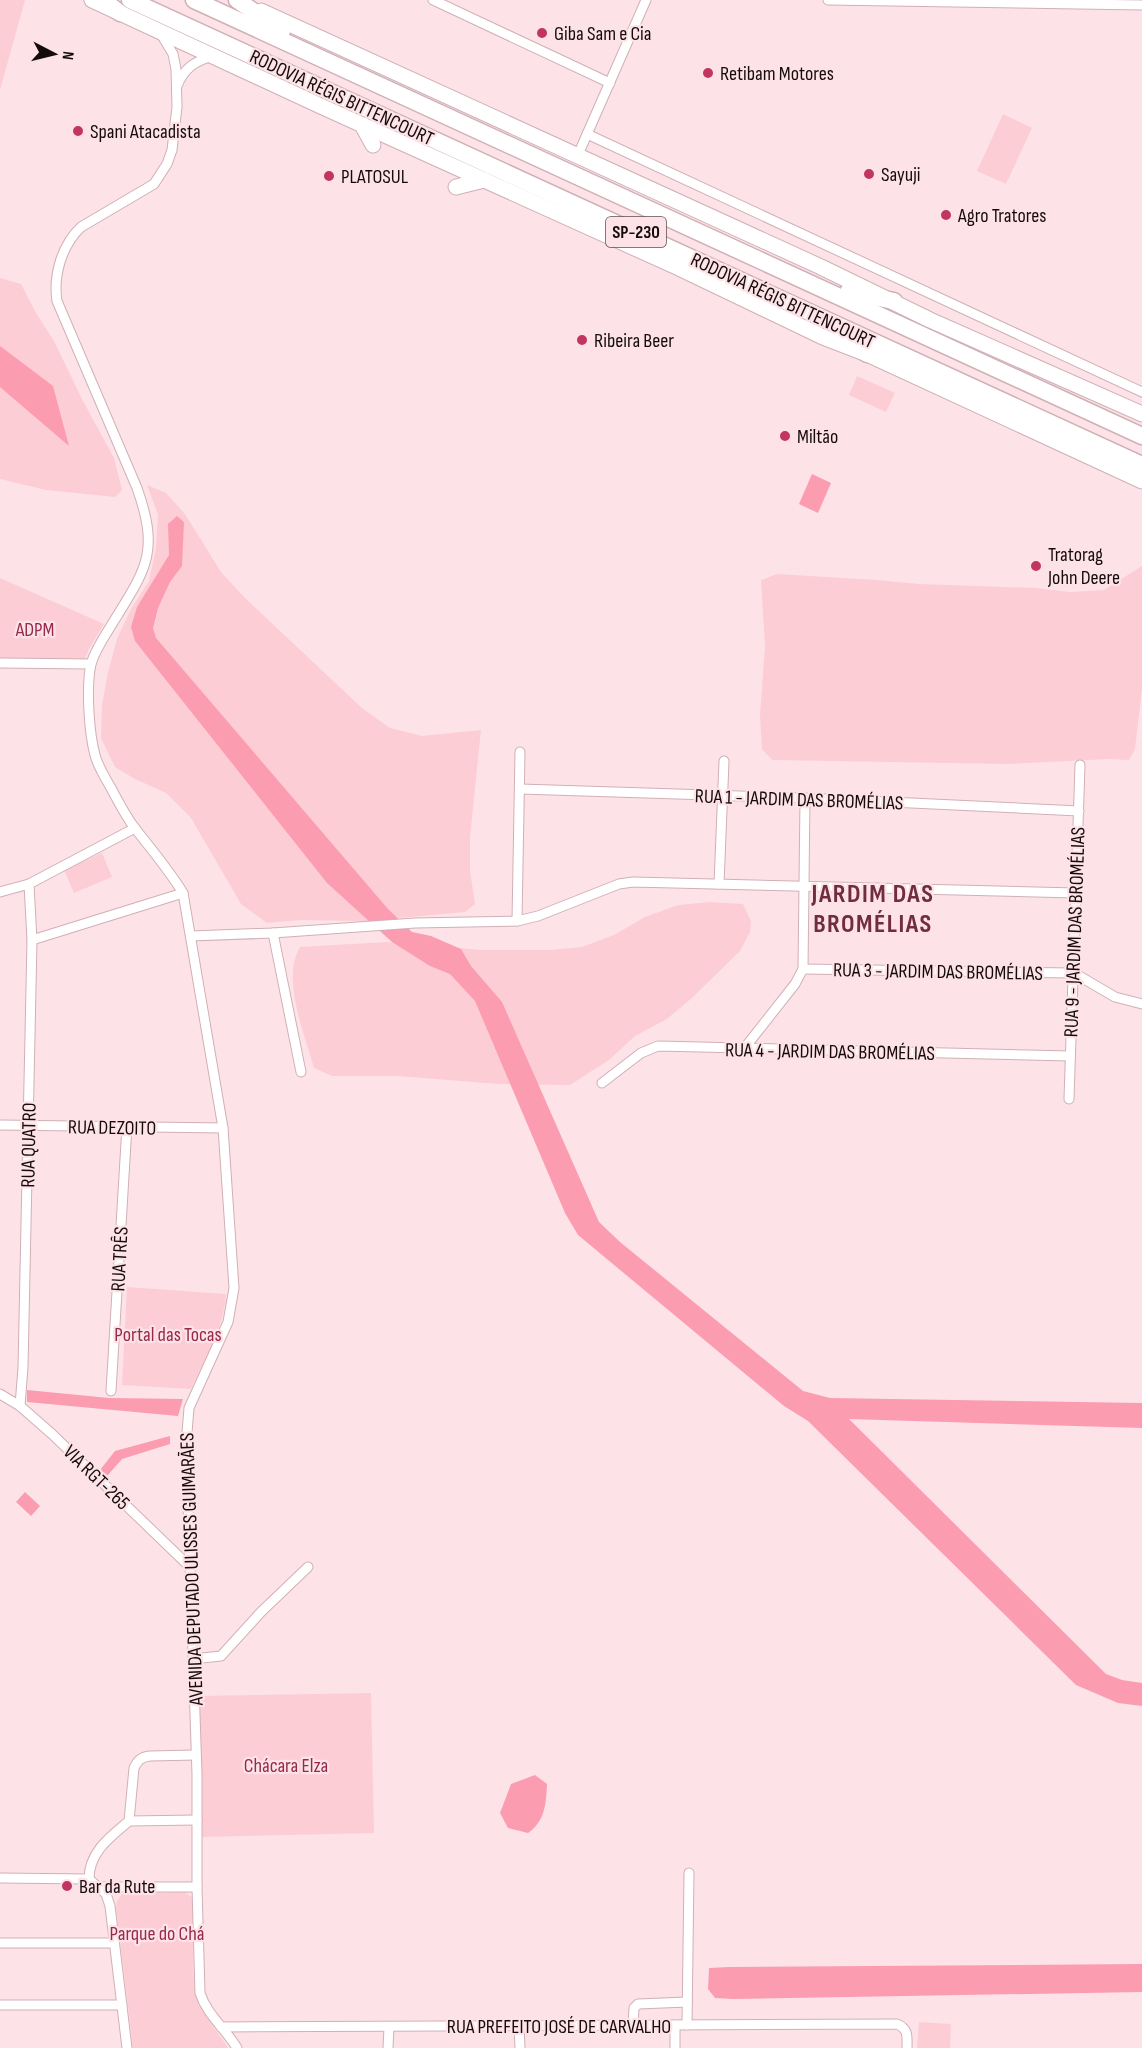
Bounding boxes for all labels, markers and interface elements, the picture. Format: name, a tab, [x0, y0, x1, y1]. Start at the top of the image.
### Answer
place label: Giba Sam e Cia	[554, 22, 652, 46]
north arrow	[24, 24, 84, 84]
marker: Giba Sam e Cia	[535, 26, 549, 40]
street label: RODOVIA RÉGIS BITTENCOURT	[246, 45, 437, 151]
text: N	[57, 50, 77, 61]
place label: Retibam Motores	[720, 62, 834, 86]
marker: Retibam Motores	[701, 66, 715, 80]
place label: Spani Atacadista	[90, 120, 201, 144]
marker: Spani Atacadista	[71, 124, 85, 138]
place label: Sayuji	[881, 163, 921, 187]
place label: PLATOSUL	[341, 165, 409, 189]
marker: Sayuji	[862, 167, 876, 181]
marker: PLATOSUL	[322, 169, 336, 183]
place label: Agro Tratores	[957, 204, 1046, 228]
marker: Agro Tratores	[939, 208, 953, 222]
road number: SP-230	[606, 217, 666, 247]
street label: RODOVIA RÉGIS BITTENCOURT	[687, 248, 878, 354]
place label: Ribeira Beer	[594, 329, 674, 353]
marker: Ribeira Beer	[575, 333, 589, 347]
place label: Miltão	[797, 425, 838, 449]
marker: Miltão	[778, 429, 792, 443]
place label: Tratorag John Deere	[1047, 543, 1120, 590]
marker: Tratorag John Deere	[1029, 559, 1043, 573]
park label: ADPM	[15, 618, 54, 642]
street label: RUA 1 - JARDIM DAS BROMÉLIAS	[694, 784, 904, 816]
street label: RUA 9 - JARDIM DAS BROMÉLIAS	[1059, 826, 1091, 1038]
district label: JARDIM DAS BROMÉLIAS	[811, 879, 934, 940]
street label: RUA 3 - JARDIM DAS BROMÉLIAS	[833, 958, 1043, 986]
street label: RUA 4 - JARDIM DAS BROMÉLIAS	[725, 1038, 935, 1066]
street label: RUA QUATRO	[16, 1102, 42, 1188]
street label: RUA DEZOITO	[68, 1115, 156, 1141]
street label: RUA TRÊS	[106, 1226, 134, 1292]
park label: Portal das Tocas	[114, 1323, 222, 1347]
street label: AVENIDA DEPUTADO ULISSES GUIMARÃES	[175, 1432, 209, 1707]
street label: VIA RGT-265	[58, 1440, 135, 1515]
park label: Chácara Elza	[244, 1754, 328, 1778]
place label: Bar da Rute	[79, 1875, 155, 1899]
marker: Bar da Rute	[60, 1879, 74, 1893]
park label: Parque do Chá	[110, 1922, 204, 1946]
street label: RUA PREFEITO JOSÉ DE CARVALHO	[447, 2015, 671, 2039]

